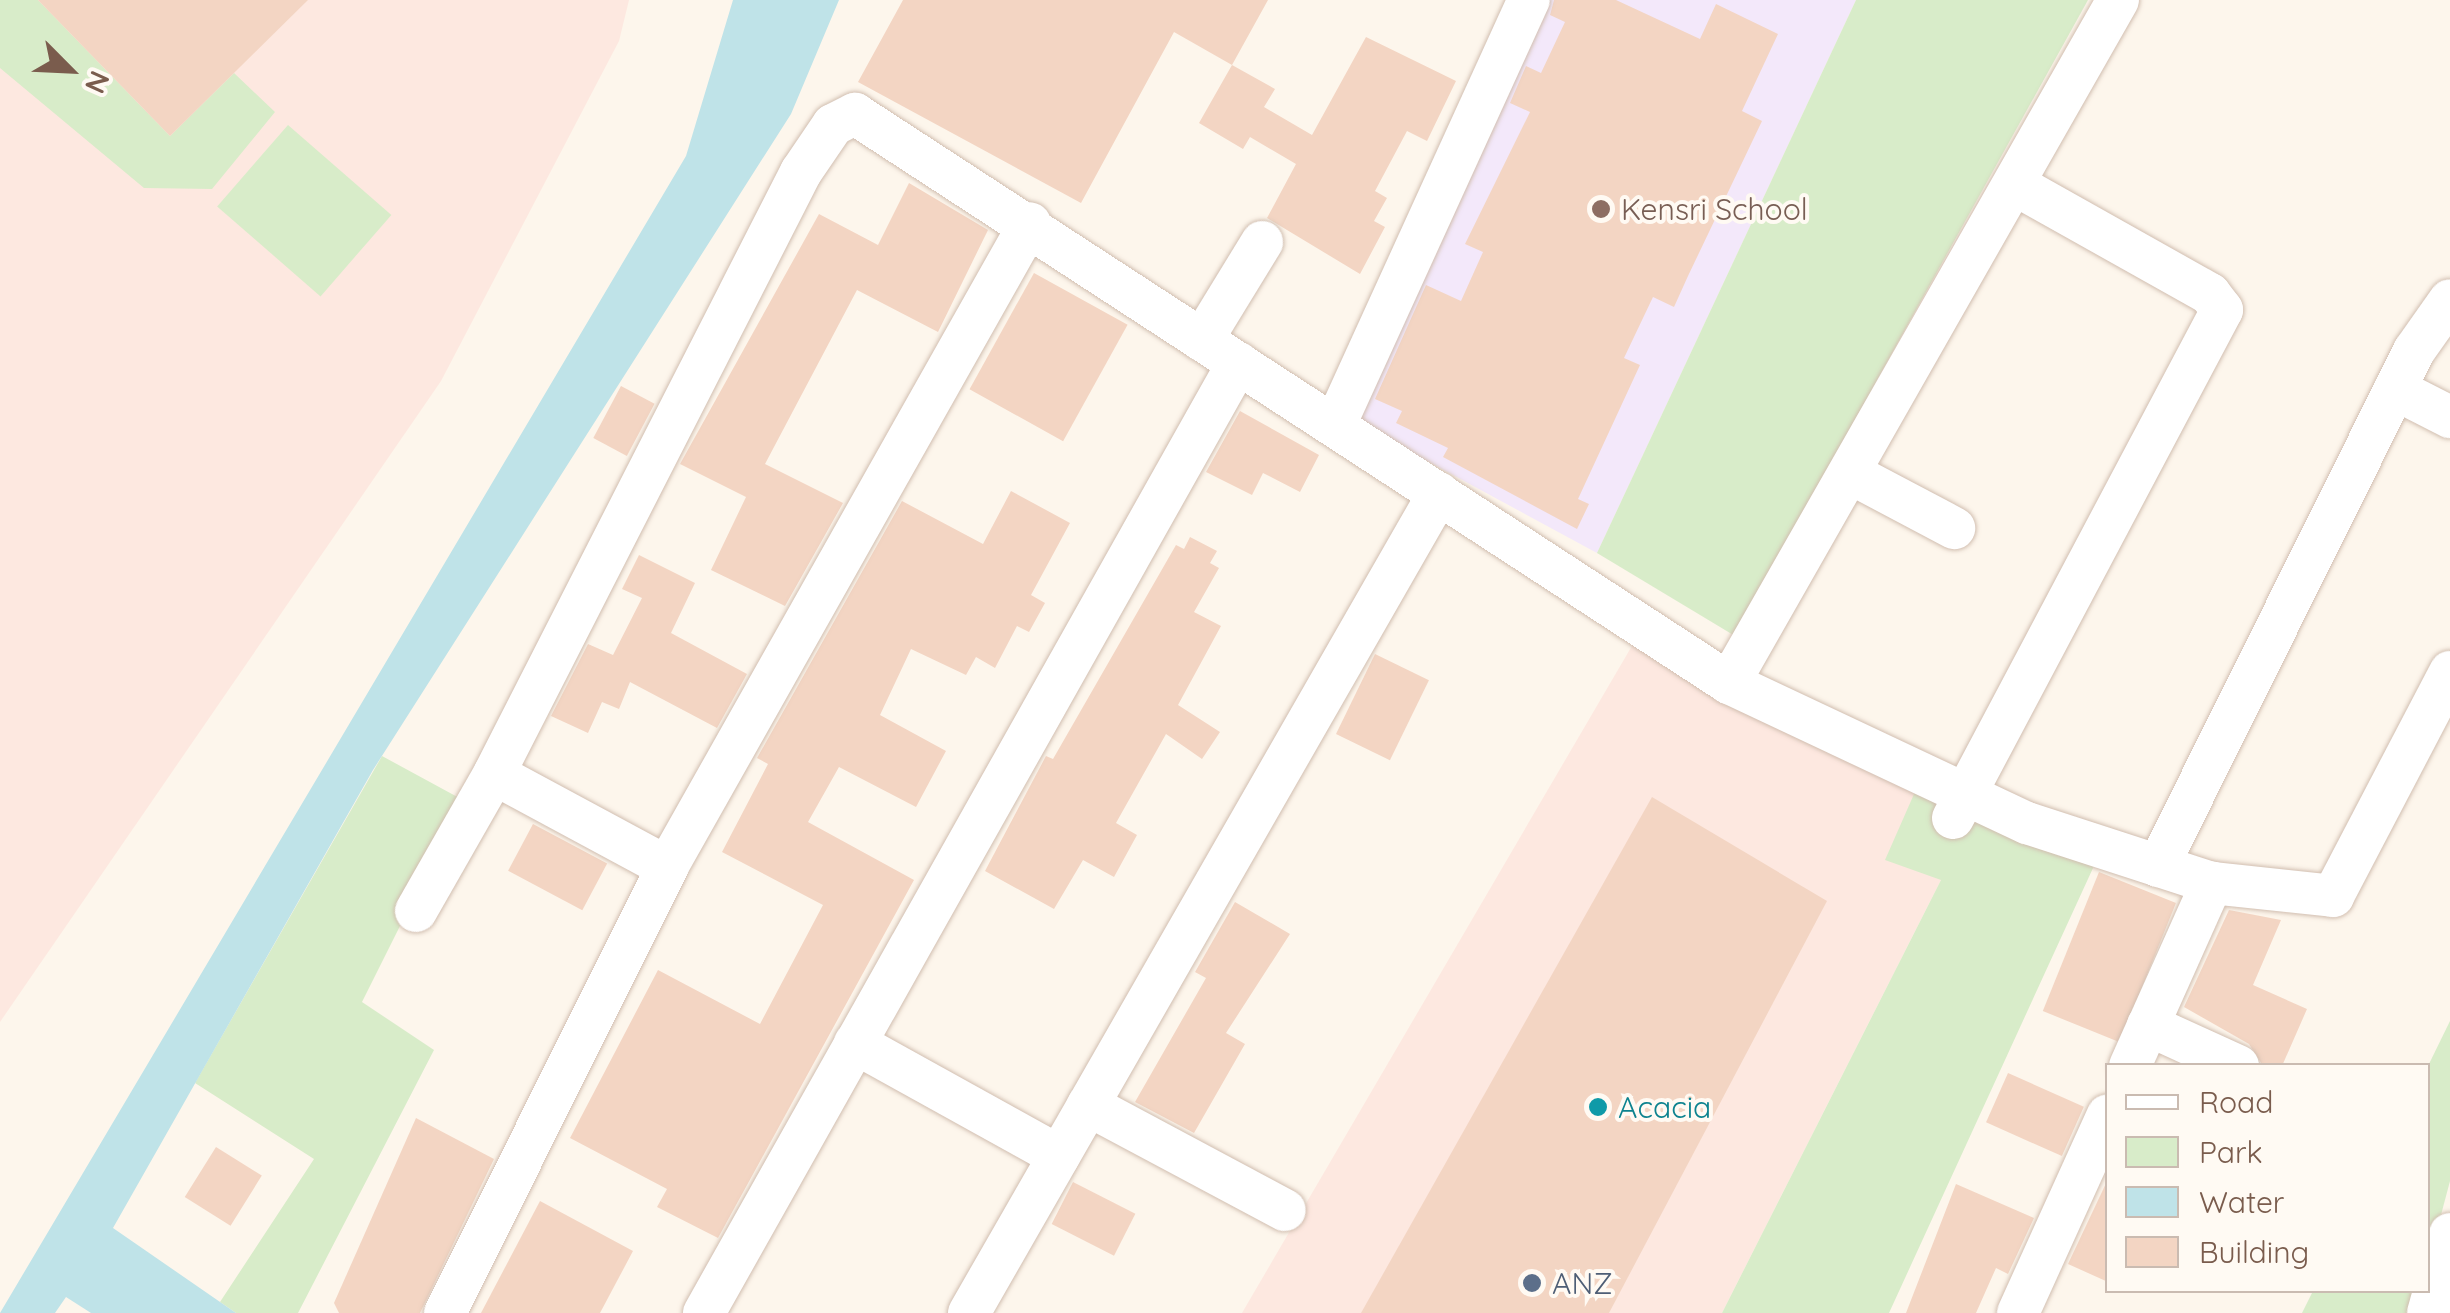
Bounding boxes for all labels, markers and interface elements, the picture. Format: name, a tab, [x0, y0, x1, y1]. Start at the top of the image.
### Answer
north arrow	[20, 20, 120, 120]
text: N	[78, 66, 118, 99]
place label: Kensri School	[1621, 191, 1808, 227]
marker: Kensri School	[1590, 198, 1612, 220]
legend	[2105, 1063, 2430, 1293]
text: Road	[2199, 1083, 2273, 1121]
place label: Acacia	[1618, 1089, 1711, 1125]
marker: Acacia	[1587, 1096, 1609, 1118]
text: Park	[2199, 1133, 2263, 1171]
text: Water	[2199, 1183, 2284, 1221]
text: Building	[2199, 1233, 2309, 1271]
place label: ANZ	[1552, 1265, 1613, 1301]
marker: ANZ	[1521, 1272, 1543, 1294]

